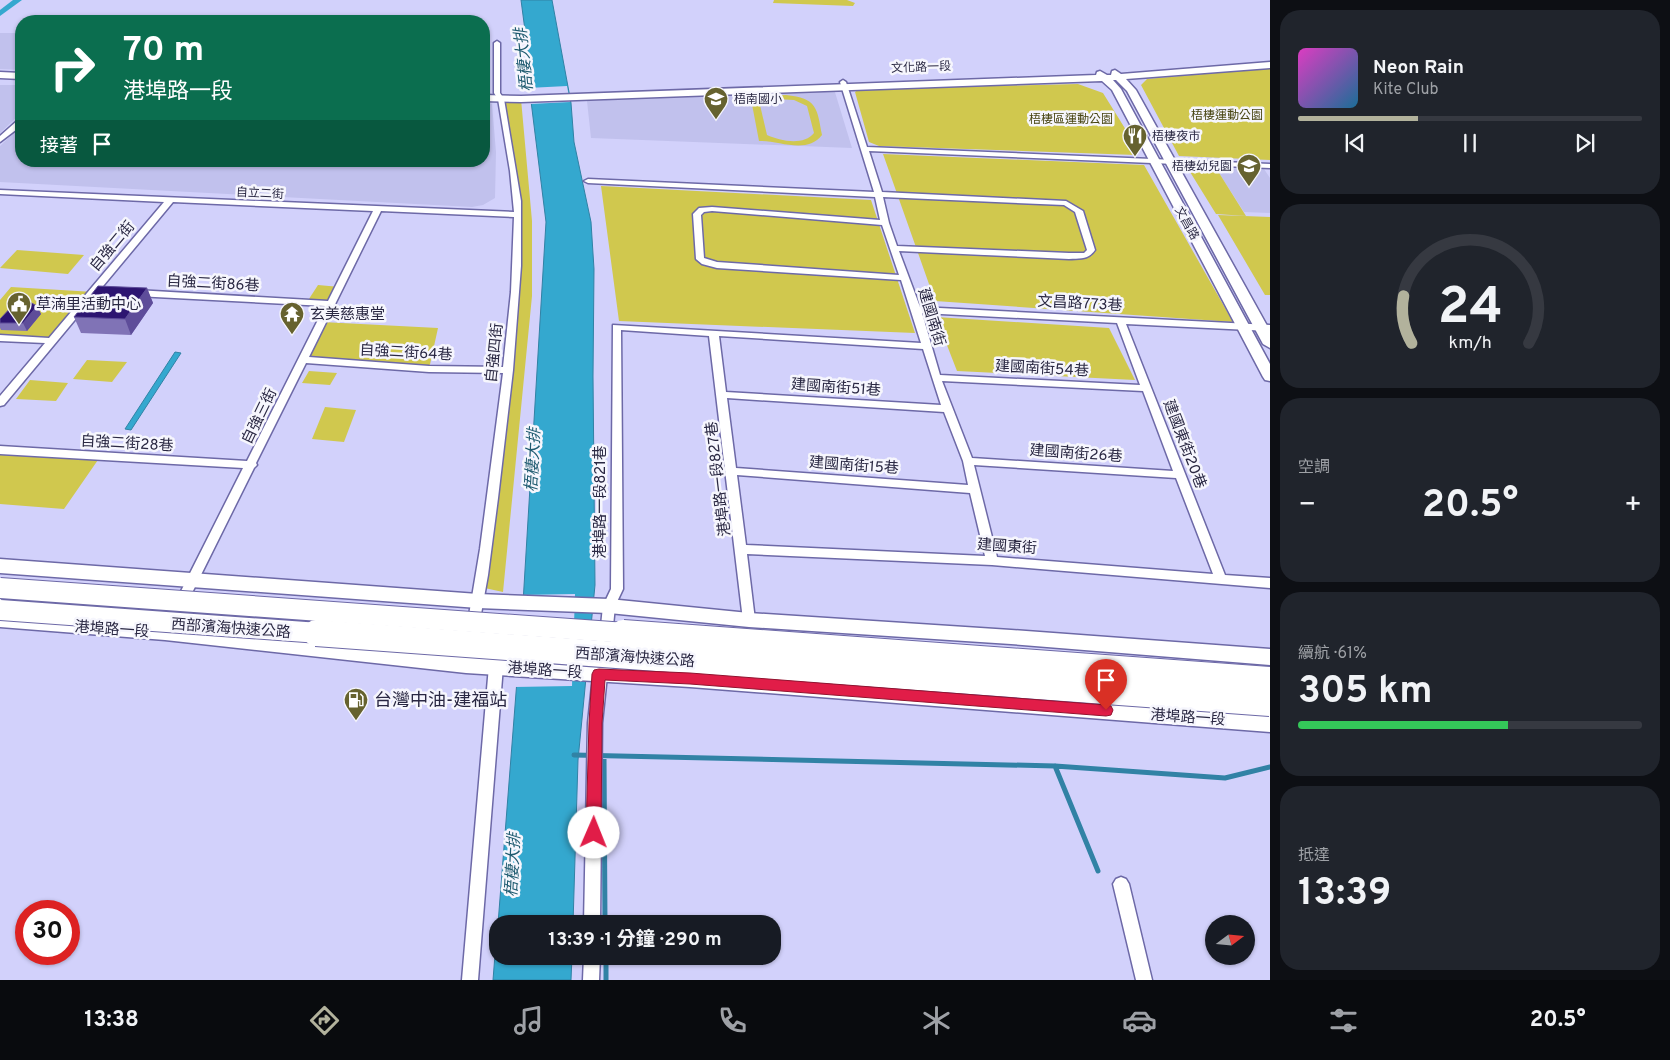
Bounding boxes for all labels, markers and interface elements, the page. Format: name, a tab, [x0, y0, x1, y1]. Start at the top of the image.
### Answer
water label: 梧棲大排	[511, 25, 538, 93]
text: 70 m	[123, 29, 204, 73]
icon: right	[40, 35, 105, 100]
text: Neon Rain	[1373, 56, 1464, 80]
street label: 文化路一段	[891, 59, 951, 77]
text: 港埠路一段	[123, 79, 233, 106]
text: Kite Club	[1373, 80, 1438, 100]
school or university icon: 梧南國小	[703, 86, 729, 120]
place label: 梧南國小	[734, 92, 782, 108]
park label: 梧棲運動公園	[1191, 108, 1263, 124]
park label: 梧棲區運動公園	[1029, 112, 1113, 128]
restaurant icon: 梧棲夜市	[1122, 123, 1148, 157]
place label: 梧棲夜市	[1152, 129, 1200, 145]
icon: previous	[1341, 129, 1369, 157]
icon: pause	[1456, 129, 1484, 157]
icon: next	[1571, 129, 1599, 157]
icon: arrive	[88, 130, 116, 158]
text: 接著	[40, 135, 78, 159]
school or university icon: 梧棲幼兒園	[1236, 153, 1262, 187]
place label: 梧棲幼兒園	[1172, 159, 1232, 175]
street label: 自立二街	[236, 185, 284, 203]
street label: 文昌路	[1170, 204, 1202, 243]
street label: 自強二街	[87, 218, 140, 276]
street label: 自強二街86巷	[166, 273, 260, 296]
text: 24	[1437, 276, 1503, 342]
street label: 建國南街	[913, 286, 948, 349]
public building icon: 草湳里活動中心	[6, 291, 32, 325]
street label: 文昌路773巷	[1037, 293, 1123, 316]
place label: 草湳里活動中心	[36, 296, 141, 315]
temple icon: 玄美慈惠堂	[279, 301, 305, 335]
place label: 玄美慈惠堂	[310, 306, 385, 325]
street label: 自強四街	[483, 322, 508, 384]
text: km/h	[1448, 332, 1492, 355]
street label: 自強二街64巷	[359, 342, 453, 365]
street label: 建國南街54巷	[995, 358, 1089, 381]
street label: 建國南街51巷	[790, 376, 881, 401]
street label: 自強三街	[239, 386, 282, 448]
street label: 建國東街20巷	[1158, 397, 1209, 492]
street label: 港埠路一段827巷	[702, 420, 736, 538]
water label: 梧棲大排	[522, 426, 546, 493]
street label: 自強二街28巷	[80, 433, 174, 456]
street label: 建國南街26巷	[1029, 442, 1123, 467]
street label: 港埠路一段821巷	[591, 445, 611, 559]
street label: 建國南街15巷	[808, 454, 899, 479]
text: 空調	[1298, 458, 1330, 478]
text: 20.5°	[1422, 482, 1518, 531]
text: −	[1298, 488, 1316, 524]
text: +	[1624, 488, 1642, 524]
street label: 建國東街	[976, 536, 1037, 559]
street label: 西部濱海快速公路	[170, 615, 291, 643]
street label: 港埠路一段	[74, 617, 150, 643]
street label: 西部濱海快速公路	[574, 644, 695, 672]
text: 續航 · 61%	[1298, 644, 1367, 664]
street label: 港埠路一段	[507, 658, 583, 684]
pin	[1085, 659, 1127, 710]
icon: arrive	[1092, 666, 1120, 694]
text: 305 km	[1298, 668, 1433, 717]
fuel station icon: 台灣中油-建福站	[343, 687, 369, 721]
place label: 台灣中油-建福站	[374, 690, 507, 713]
street label: 港埠路一段	[1150, 705, 1226, 731]
position arrow	[567, 806, 619, 858]
water label: 梧棲大排	[502, 831, 526, 898]
text: 抵達	[1298, 846, 1330, 866]
text: 13:39	[1298, 870, 1391, 919]
speed limit sign: 30	[15, 900, 80, 965]
north arrow	[1205, 915, 1255, 965]
map controls	[1205, 915, 1255, 965]
text: 13:39 · 1 分鐘 · 290 m	[548, 928, 722, 952]
icon: directions	[307, 1003, 342, 1038]
icon: music	[511, 1003, 546, 1038]
icon: phone	[715, 1003, 750, 1038]
icon: climate	[919, 1003, 954, 1038]
icon: car	[1122, 1003, 1157, 1038]
icon: filters	[1326, 1003, 1361, 1038]
text: 13:38	[84, 1007, 139, 1034]
text: 20.5°	[1530, 1007, 1586, 1034]

